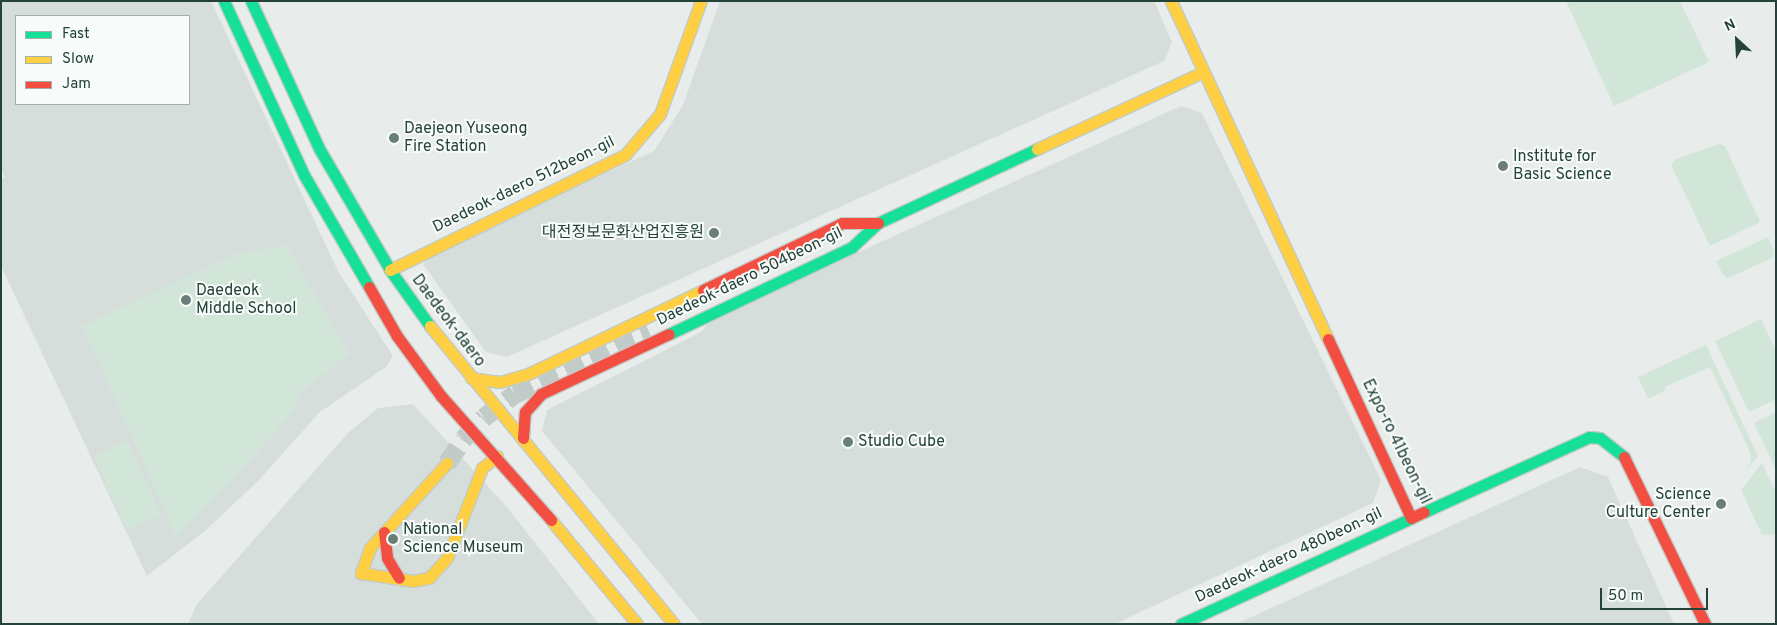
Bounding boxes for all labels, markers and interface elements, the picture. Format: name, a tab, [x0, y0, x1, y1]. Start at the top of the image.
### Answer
legend	[15, 15, 190, 105]
north arrow	[1712, 15, 1762, 65]
text: N	[1722, 16, 1739, 36]
text: Fast	[62, 25, 90, 44]
text: Slow	[62, 50, 94, 69]
text: Jam	[62, 75, 91, 94]
place label: Daejeon Yuseong Fire Station	[404, 119, 528, 157]
marker: Daejeon Yuseong Fire Station	[388, 132, 400, 144]
street label: Daedeok-daero 512beon-gil	[430, 133, 618, 237]
place label: Institute for Basic Science	[1513, 147, 1611, 185]
marker: Institute for Basic Science	[1497, 160, 1509, 172]
place label: 대전정보문화산업진흥원	[542, 223, 704, 243]
street label: Daedeok-daero 504beon-gil	[654, 224, 846, 330]
marker: 대전정보문화산업진흥원	[708, 227, 720, 239]
street label: Daedeok-daero	[407, 271, 489, 371]
place label: Daedeok Middle School	[196, 281, 296, 319]
marker: Daedeok Middle School	[180, 294, 192, 306]
street label: Expo-ro 41beon-gil	[1357, 376, 1435, 508]
place label: Studio Cube	[858, 432, 945, 452]
marker: Studio Cube	[842, 436, 854, 448]
place label: Science Culture Center	[1606, 485, 1711, 523]
marker: Science Culture Center	[1715, 498, 1727, 510]
street label: Daedeok-daero 480beon-gil	[1192, 504, 1386, 608]
place label: National Science Museum	[403, 520, 523, 558]
marker: National Science Museum	[387, 533, 399, 545]
scale bar	[1602, 578, 1710, 610]
text: 50 m	[1608, 587, 1643, 606]

